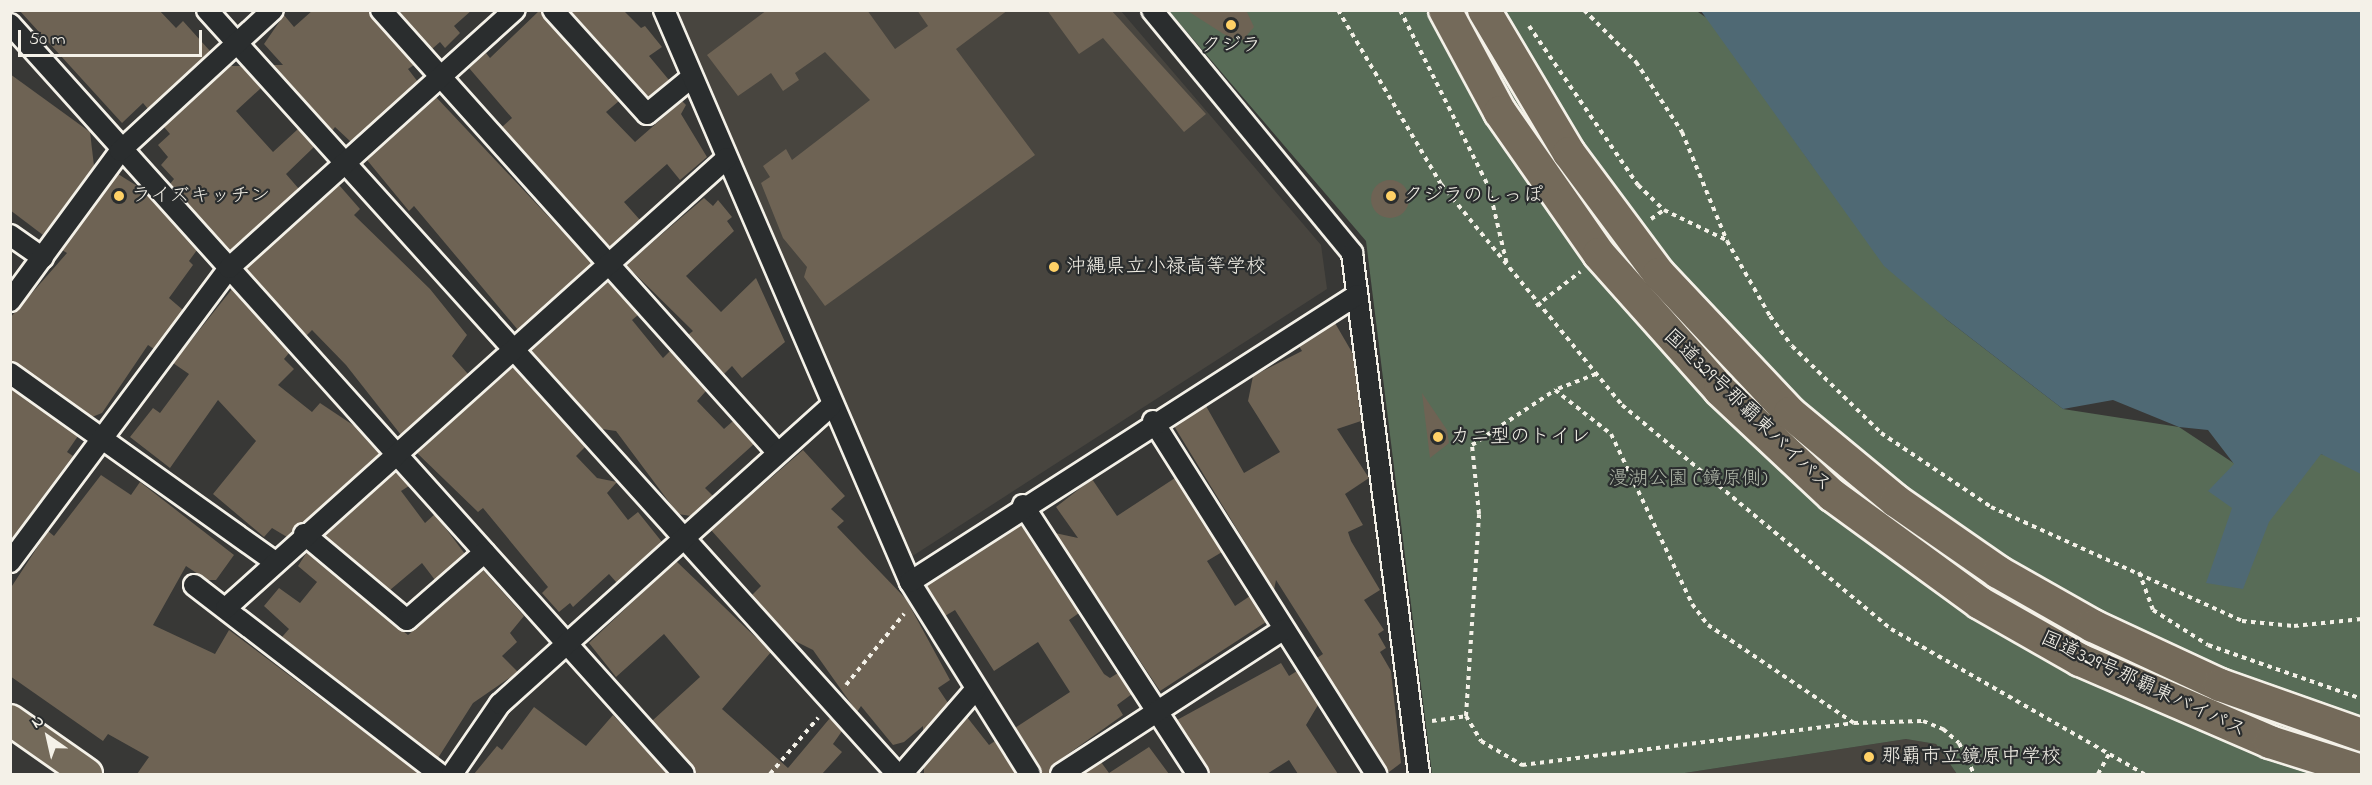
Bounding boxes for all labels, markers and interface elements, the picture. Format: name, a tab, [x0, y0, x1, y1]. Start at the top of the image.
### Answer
scale bar	[21, 18, 206, 56]
marker: クジラ	[1224, 18, 1238, 32]
text: 50 m	[29, 27, 66, 53]
place label: クジラ	[1201, 34, 1261, 58]
place label: ライズキッチン	[131, 184, 271, 208]
place label: クジラのしっぽ	[1403, 184, 1543, 208]
marker: ライズキッチン	[112, 189, 126, 203]
marker: クジラのしっぽ	[1384, 189, 1398, 203]
place label: 沖縄県立小禄高等学校	[1066, 255, 1266, 279]
marker: 沖縄県立小禄高等学校	[1047, 260, 1061, 274]
street label: 国道329号那覇東バイパス	[1658, 324, 1836, 498]
place label: カニ型のトイレ	[1450, 425, 1590, 449]
marker: カニ型のトイレ	[1431, 430, 1445, 444]
park label: 漫湖公園 (鏡原側)	[1608, 467, 1768, 491]
street label: 国道329号那覇東バイパス	[2036, 627, 2250, 743]
north arrow	[18, 707, 78, 767]
text: N	[27, 709, 49, 735]
place label: 那覇市立鏡原中学校	[1881, 745, 2061, 769]
marker: 那覇市立鏡原中学校	[1862, 750, 1876, 764]

